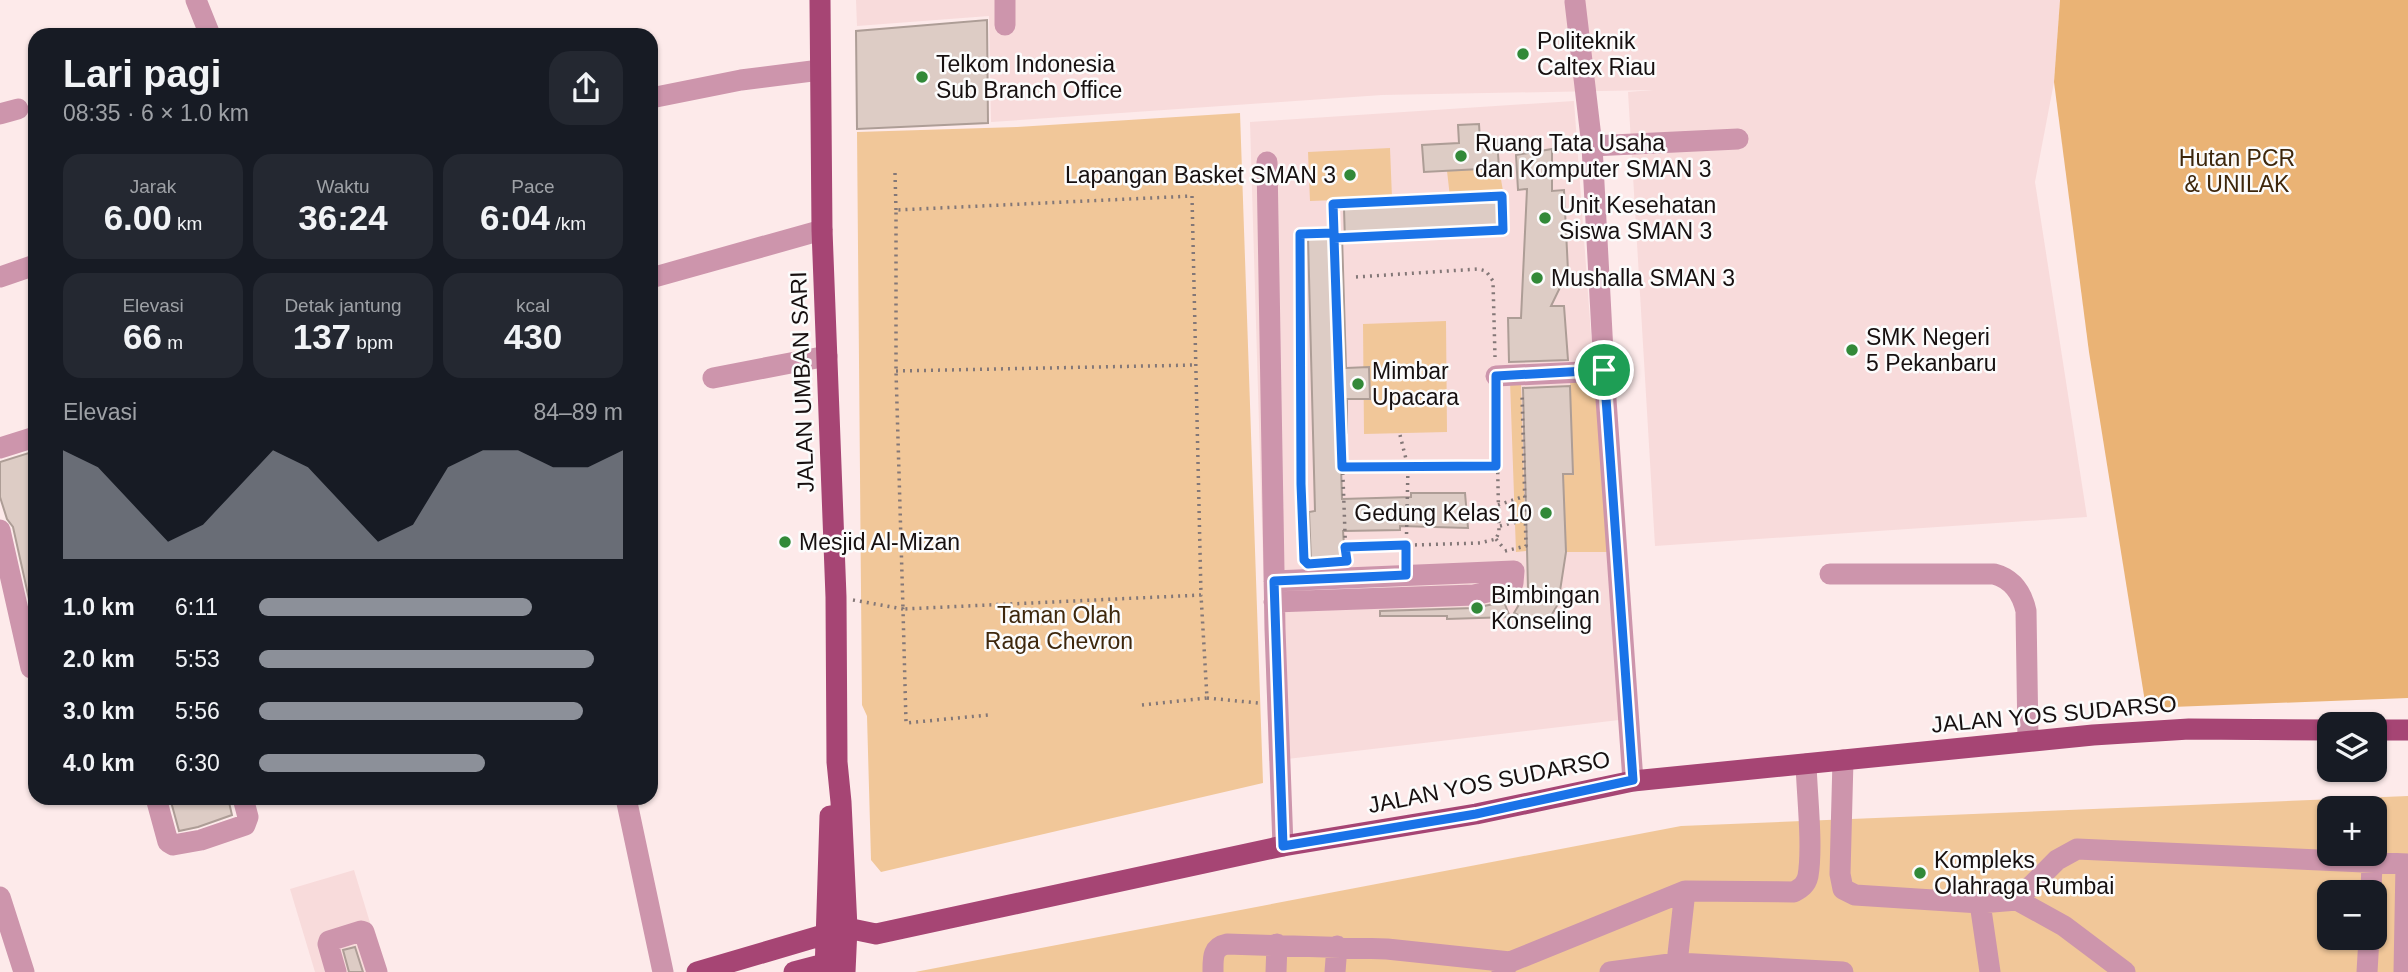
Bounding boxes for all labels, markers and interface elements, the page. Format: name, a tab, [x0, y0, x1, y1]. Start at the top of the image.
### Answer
place label: Politeknik Caltex Riau	[1537, 28, 1656, 80]
marker: Politeknik Caltex Riau	[1515, 46, 1531, 62]
button: share	[549, 51, 623, 125]
place label: Telkom Indonesia Sub Branch Office	[936, 51, 1122, 103]
text: Lari pagi	[63, 53, 221, 95]
marker: Telkom Indonesia Sub Branch Office	[914, 69, 930, 85]
text: 08:35 · 6 × 1.0 km	[63, 100, 249, 126]
place label: Ruang Tata Usaha dan Komputer SMAN 3	[1475, 130, 1712, 182]
park label: Hutan PCR & UNILAK	[2179, 145, 2295, 197]
marker: Ruang Tata Usaha dan Komputer SMAN 3	[1453, 148, 1469, 164]
place label: Lapangan Basket SMAN 3	[1065, 162, 1336, 188]
marker: Lapangan Basket SMAN 3	[1342, 167, 1358, 183]
text: Jarak	[130, 176, 176, 197]
text: Waktu	[316, 176, 370, 197]
text: Pace	[511, 176, 555, 197]
place label: Unit Kesehatan Siswa SMAN 3	[1559, 192, 1716, 244]
text: 6.00	[104, 198, 172, 237]
text: 36:24	[298, 198, 388, 237]
text: 6:04	[480, 198, 550, 237]
marker: Unit Kesehatan Siswa SMAN 3	[1537, 210, 1553, 226]
text: km	[172, 213, 202, 234]
text: /km	[550, 213, 586, 234]
place label: Mushalla SMAN 3	[1551, 265, 1735, 291]
marker: Mushalla SMAN 3	[1529, 270, 1545, 286]
street label: JALAN UMBAN SARI	[785, 271, 819, 493]
text: Elevasi	[122, 295, 184, 316]
text: Detak jantung	[284, 295, 402, 316]
text: kcal	[516, 295, 550, 316]
text: 66	[123, 317, 162, 356]
text: 137	[293, 317, 351, 356]
text: 430	[504, 317, 562, 356]
place label: SMK Negeri 5 Pekanbaru	[1866, 324, 1996, 376]
text: m	[162, 332, 183, 353]
text: bpm	[351, 332, 393, 353]
pin	[1574, 340, 1634, 400]
marker: SMK Negeri 5 Pekanbaru	[1844, 342, 1860, 358]
icon: arrive	[1585, 351, 1623, 389]
place label: Mimbar Upacara	[1372, 358, 1459, 410]
marker: Mimbar Upacara	[1350, 376, 1366, 392]
text: Elevasi	[63, 399, 137, 425]
text: 84–89 m	[533, 399, 623, 425]
place label: Gedung Kelas 10	[1354, 500, 1532, 526]
marker: Gedung Kelas 10	[1538, 505, 1554, 521]
place label: Mesjid Al-Mizan	[799, 529, 960, 555]
marker: Mesjid Al-Mizan	[777, 534, 793, 550]
place label: Bimbingan Konseling	[1491, 582, 1600, 634]
text: 1.0 km	[63, 594, 135, 620]
text: 6:11	[175, 594, 218, 620]
marker: Bimbingan Konseling	[1469, 600, 1485, 616]
park label: Taman Olah Raga Chevron	[985, 602, 1133, 654]
text: 2.0 km	[63, 646, 135, 672]
text: 5:53	[175, 646, 220, 672]
street label: JALAN YOS SUDARSO	[1930, 690, 2178, 738]
text: 3.0 km	[63, 698, 135, 724]
text: 5:56	[175, 698, 220, 724]
map controls	[2317, 712, 2387, 950]
button: layers	[2317, 712, 2387, 782]
street label: JALAN YOS SUDARSO	[1366, 746, 1612, 818]
text: 4.0 km	[63, 750, 135, 776]
text: 6:30	[175, 750, 220, 776]
button: +	[2317, 796, 2387, 866]
place label: Kompleks Olahraga Rumbai	[1934, 847, 2114, 899]
marker: Kompleks Olahraga Rumbai	[1912, 865, 1928, 881]
button: −	[2317, 880, 2387, 950]

